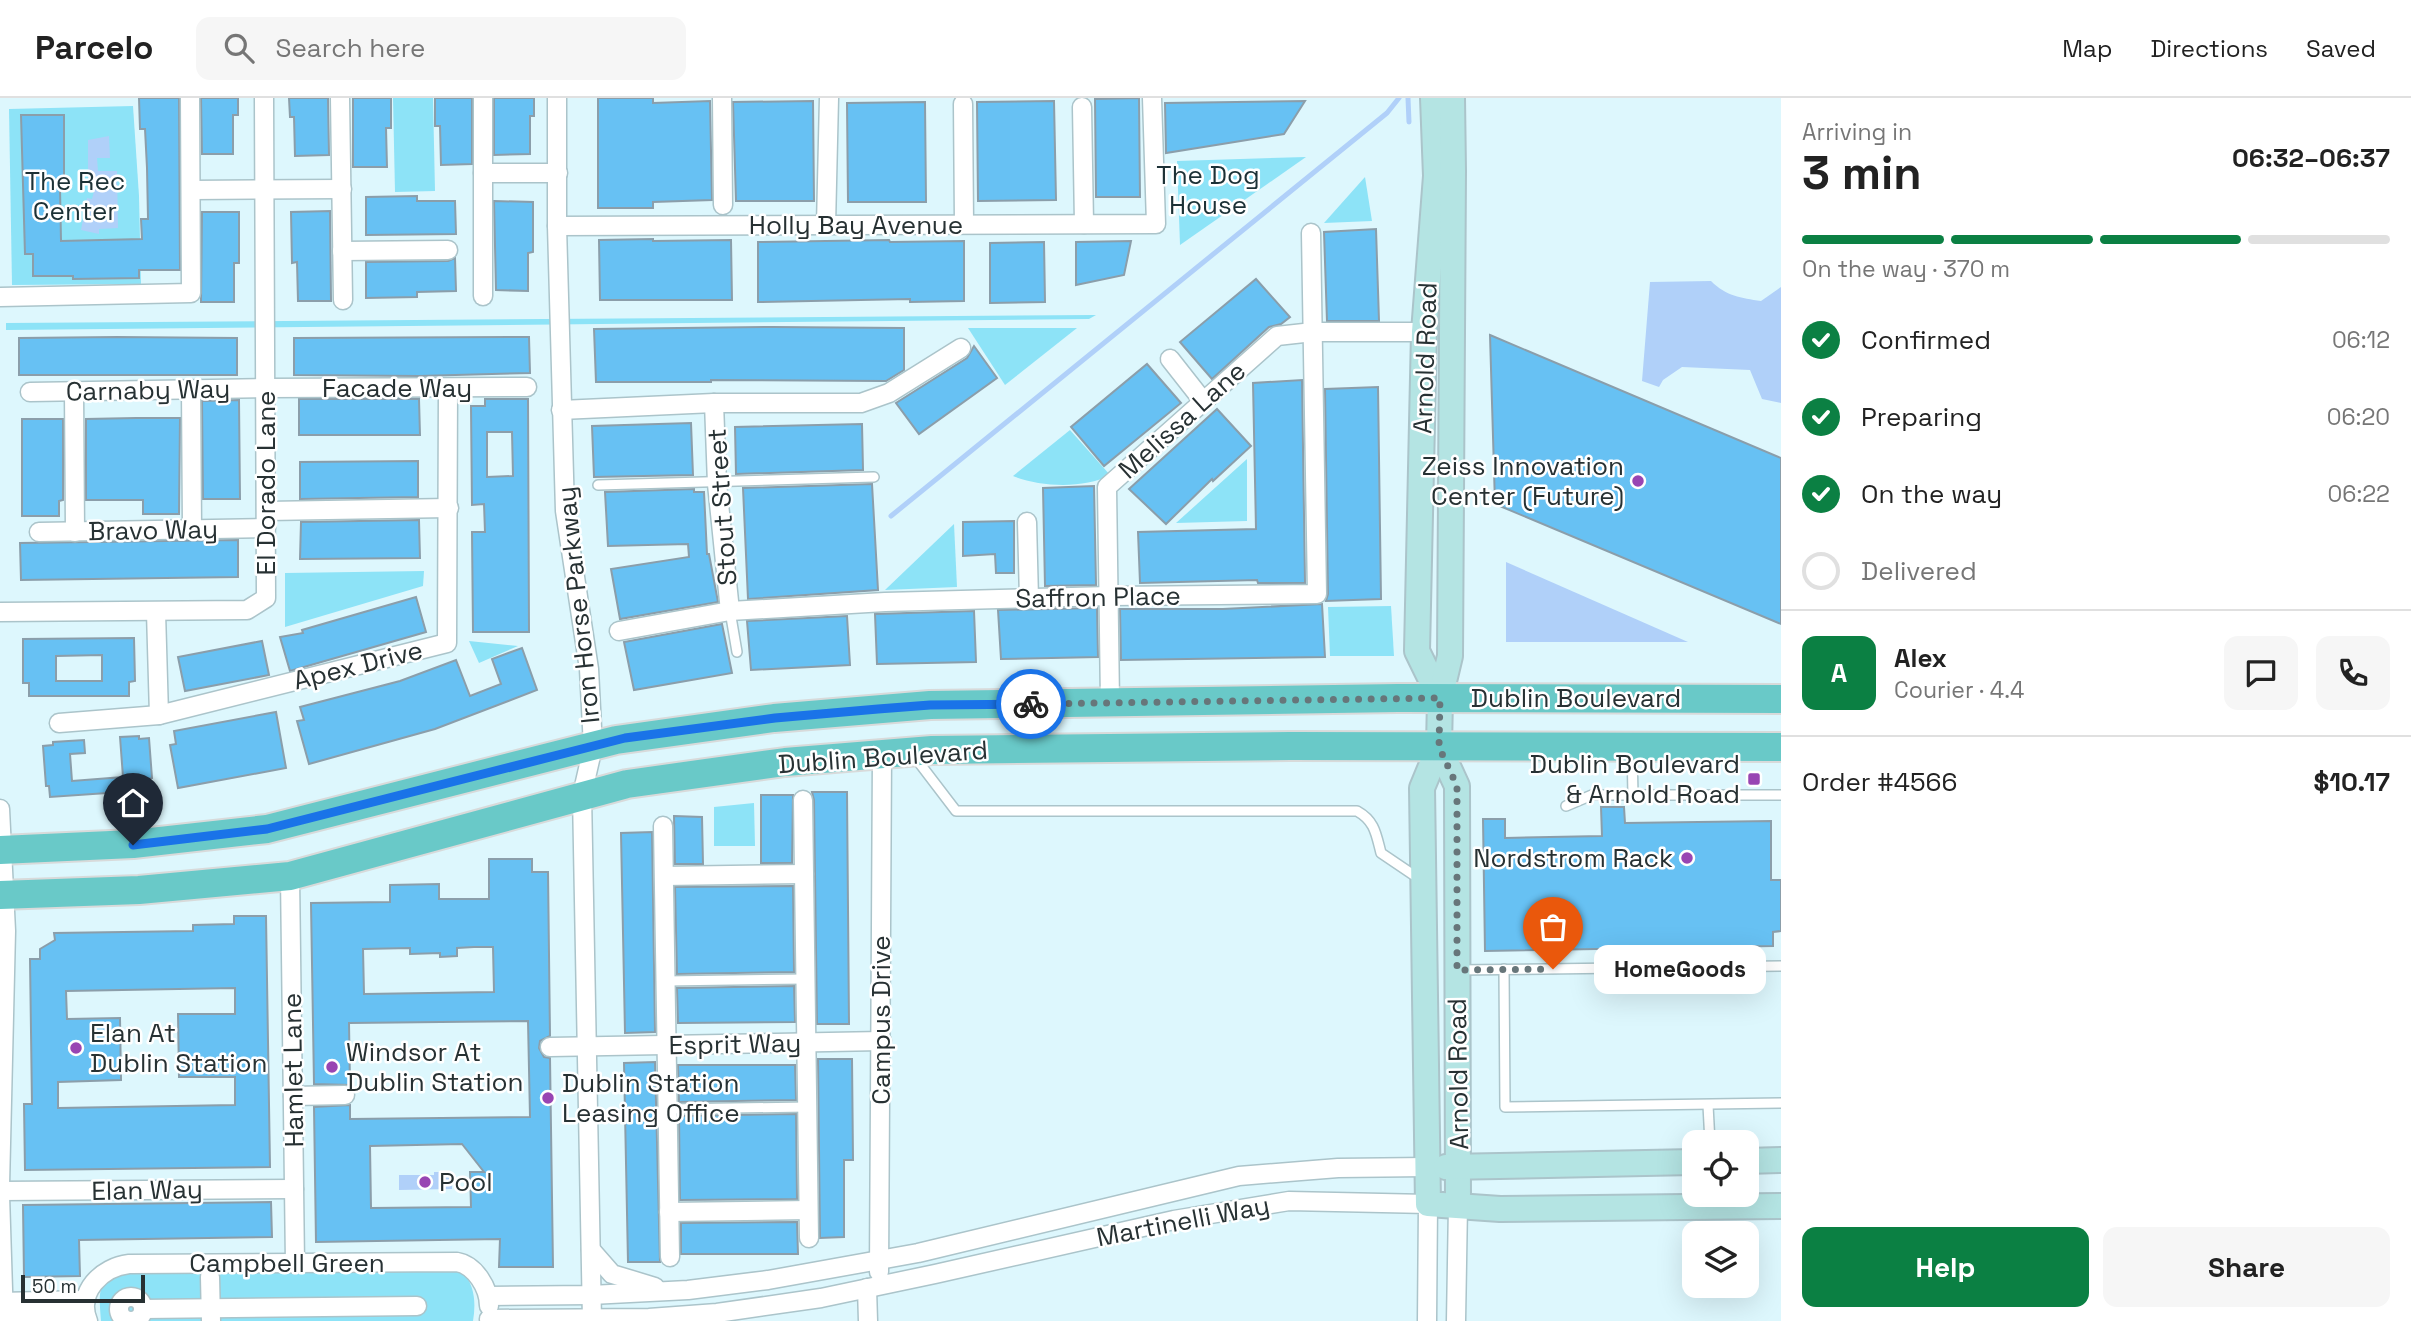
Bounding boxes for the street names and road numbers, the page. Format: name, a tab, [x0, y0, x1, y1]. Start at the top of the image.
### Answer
street label: Holly Bay Avenue	[749, 208, 963, 242]
street label: Arnold Road	[1405, 282, 1445, 434]
street label: Melissa Lane	[1111, 354, 1253, 486]
street label: Facade Way	[322, 371, 472, 405]
street label: Carnaby Way	[65, 372, 231, 408]
street label: El Dorado Lane	[249, 391, 283, 575]
street label: Stout Street	[700, 427, 744, 587]
street label: Iron Horse Parkway	[549, 485, 607, 725]
street label: Bravo Way	[88, 512, 218, 548]
street label: Saffron Place	[1015, 579, 1181, 615]
street label: Apex Drive	[290, 633, 426, 697]
street label: Dublin Boulevard	[1471, 681, 1681, 715]
street label: Dublin Boulevard	[777, 733, 989, 781]
street label: Campus Drive	[864, 935, 898, 1105]
street label: Hamlet Lane	[275, 992, 311, 1148]
street label: Arnold Road	[1440, 998, 1476, 1150]
street label: Esprit Way	[668, 1026, 802, 1062]
street label: Elan Way	[91, 1172, 203, 1208]
street label: Martinelli Way	[1094, 1188, 1272, 1254]
street label: Campbell Green	[189, 1246, 385, 1280]

